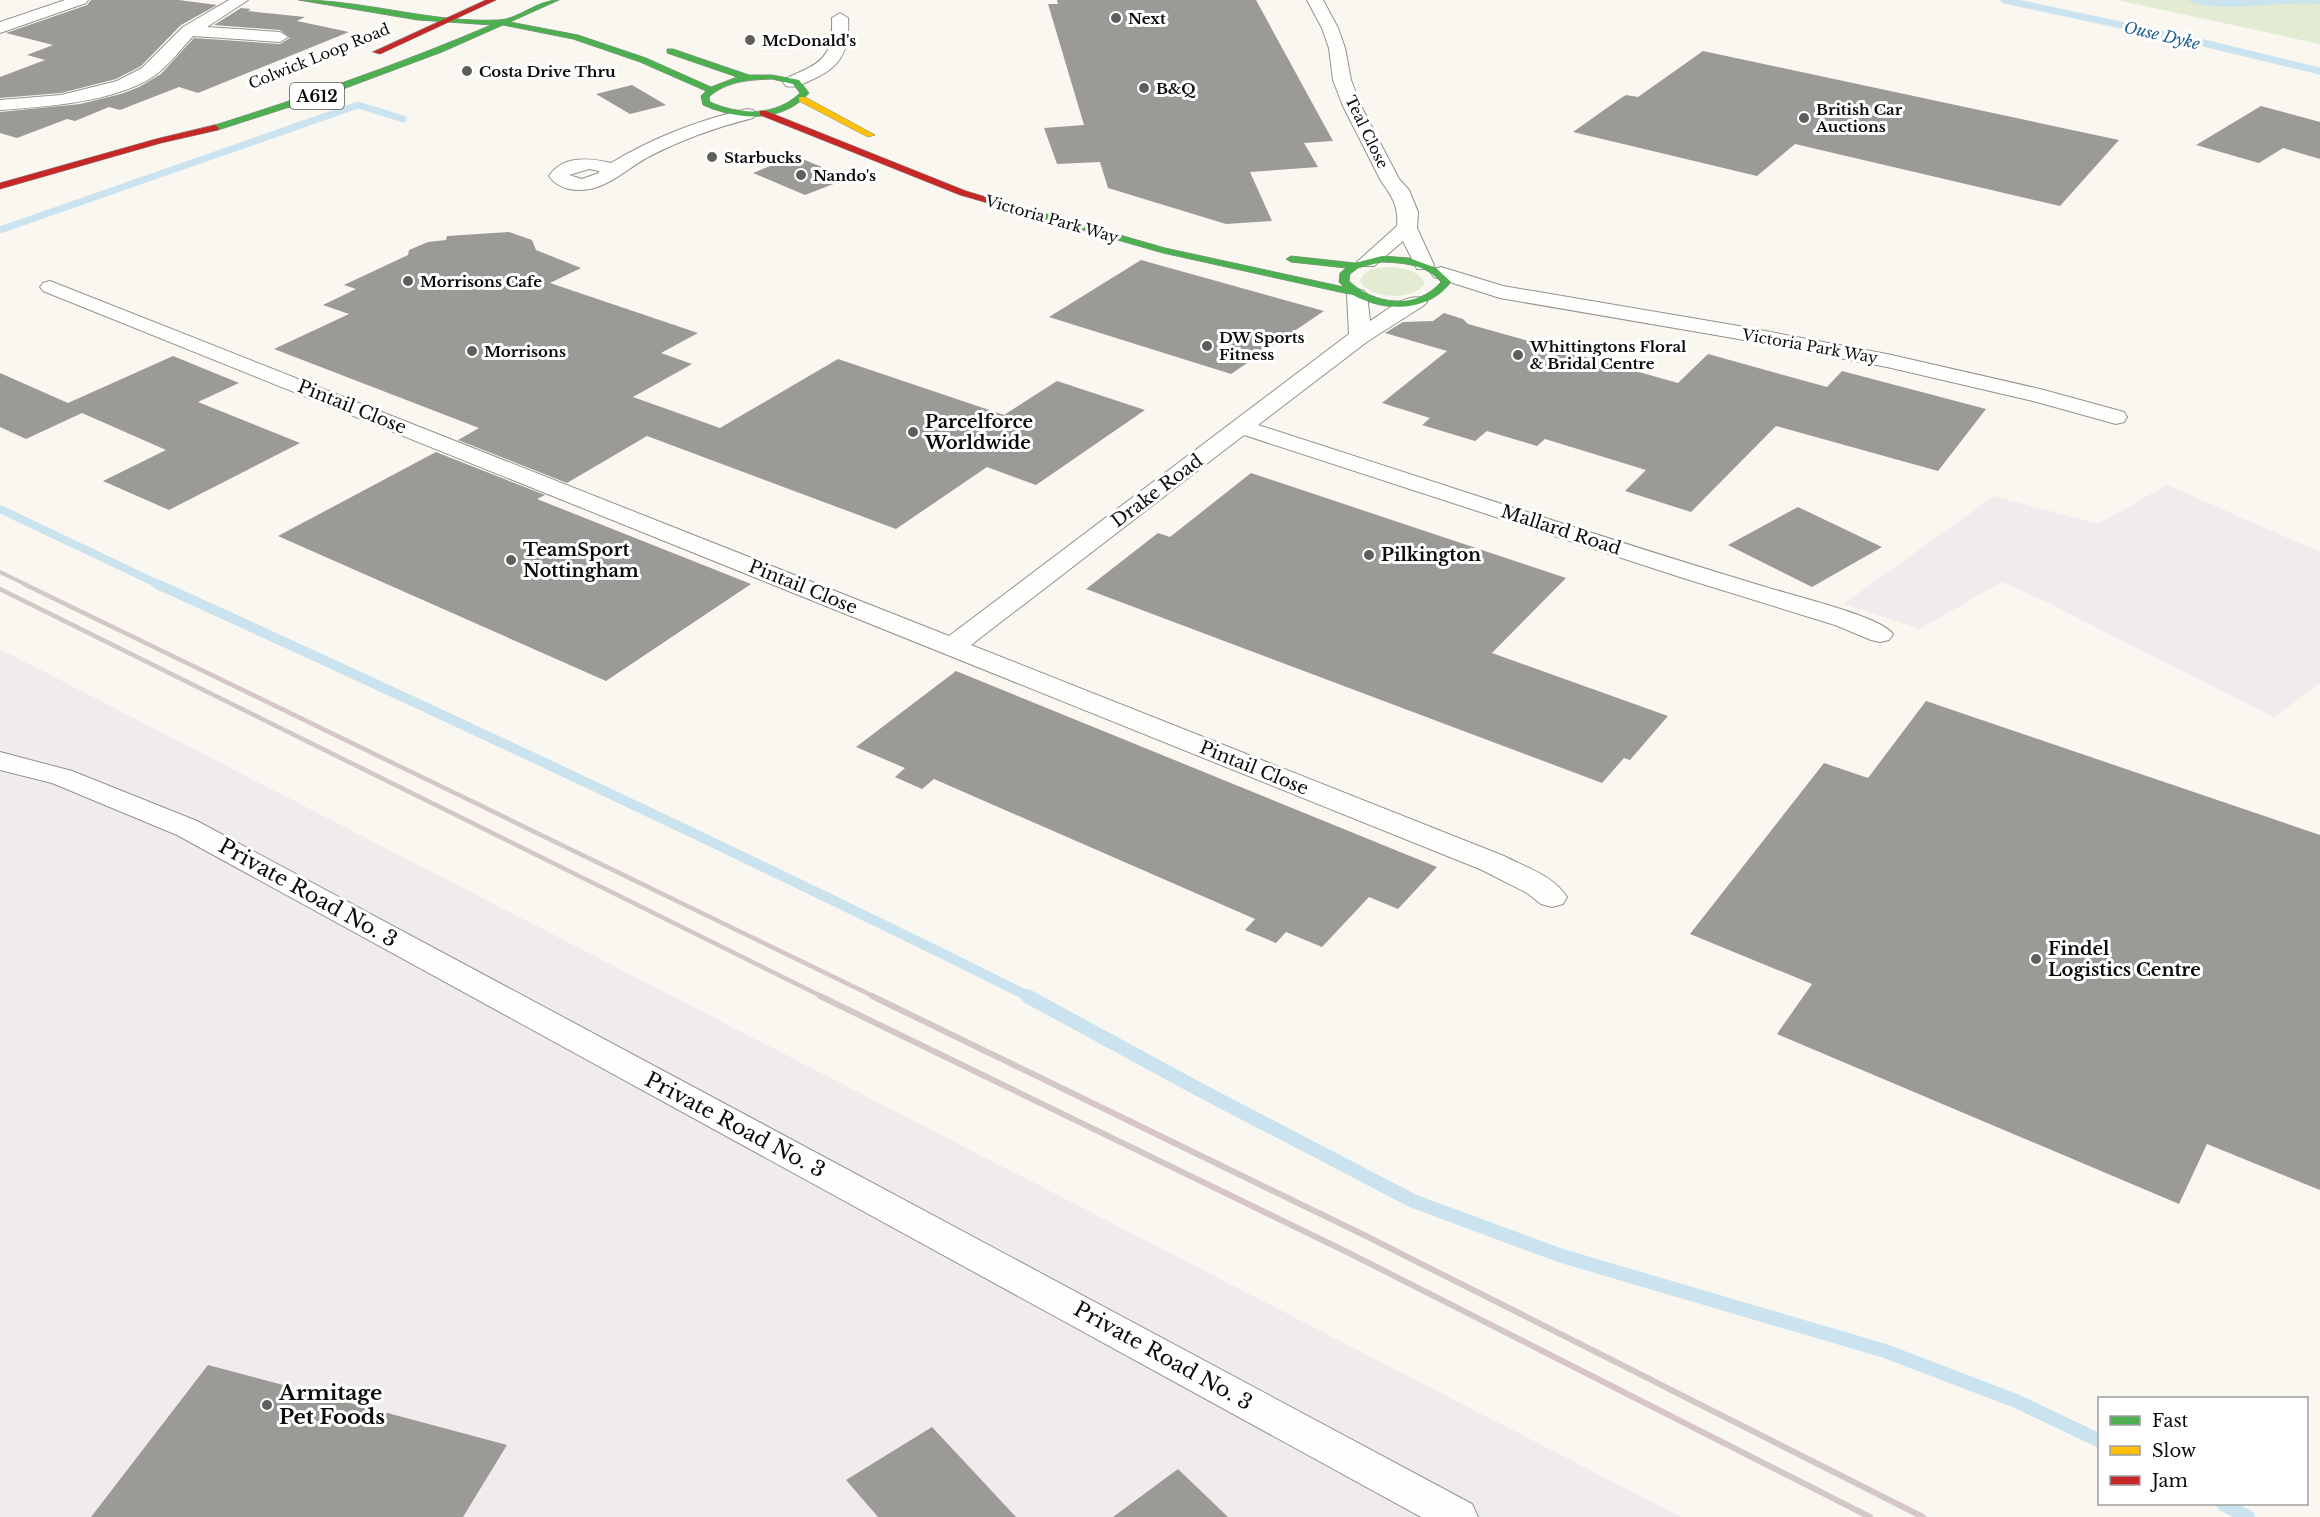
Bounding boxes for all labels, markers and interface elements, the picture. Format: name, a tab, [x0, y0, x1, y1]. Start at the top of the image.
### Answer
place label: Next	[1128, 9, 1166, 28]
marker: Next	[1109, 11, 1123, 25]
water label: Ouse Dyke	[2122, 17, 2203, 54]
street label: Colwick Loop Road	[246, 19, 392, 93]
place label: McDonald's	[762, 31, 856, 50]
marker: McDonald's	[743, 33, 757, 47]
place label: Costa Drive Thru	[479, 62, 616, 81]
marker: Costa Drive Thru	[460, 64, 474, 78]
place label: B&Q	[1156, 79, 1196, 98]
marker: B&Q	[1137, 81, 1151, 95]
road number: A612	[290, 83, 344, 109]
street label: Teal Close	[1341, 92, 1393, 172]
place label: British Car Auctions	[1815, 100, 1903, 136]
marker: British Car Auctions	[1797, 111, 1811, 125]
place label: Starbucks	[724, 148, 802, 167]
marker: Starbucks	[705, 150, 719, 164]
place label: Nando's	[813, 166, 876, 185]
marker: Nando's	[794, 168, 808, 182]
street label: Victoria Park Way	[982, 191, 1121, 247]
place label: Morrisons Cafe	[420, 272, 542, 291]
marker: Morrisons Cafe	[401, 274, 415, 288]
street label: Victoria Park Way	[1740, 325, 1880, 367]
place label: DW Sports Fitness	[1219, 328, 1304, 364]
place label: Whittingtons Floral & Bridal Centre	[1529, 337, 1687, 373]
marker: DW Sports Fitness	[1200, 339, 1214, 353]
place label: Morrisons	[484, 342, 566, 361]
marker: Morrisons	[465, 344, 479, 358]
marker: Whittingtons Floral & Bridal Centre	[1511, 348, 1525, 362]
street label: Pintail Close	[294, 375, 410, 439]
place label: Parcelforce Worldwide	[924, 411, 1033, 454]
marker: Parcelforce Worldwide	[906, 425, 920, 439]
street label: Drake Road	[1107, 450, 1207, 532]
street label: Mallard Road	[1498, 500, 1624, 560]
place label: TeamSport Nottingham	[523, 539, 639, 582]
place label: Pilkington	[1381, 544, 1481, 566]
marker: Pilkington	[1362, 548, 1376, 562]
marker: TeamSport Nottingham	[504, 553, 518, 567]
street label: Pintail Close	[745, 555, 861, 619]
street label: Pintail Close	[1196, 736, 1312, 800]
street label: Private Road No. 3	[214, 833, 402, 953]
place label: Findel Logistics Centre	[2048, 938, 2201, 981]
marker: Findel Logistics Centre	[2029, 952, 2043, 966]
street label: Private Road No. 3	[641, 1067, 829, 1183]
street label: Private Road No. 3	[1069, 1296, 1257, 1416]
place label: Armitage Pet Foods	[278, 1380, 385, 1430]
legend	[2098, 1397, 2308, 1505]
marker: Armitage Pet Foods	[260, 1398, 274, 1412]
text: Fast	[2152, 1410, 2189, 1432]
text: Slow	[2152, 1440, 2197, 1462]
text: Jam	[2150, 1470, 2188, 1492]

